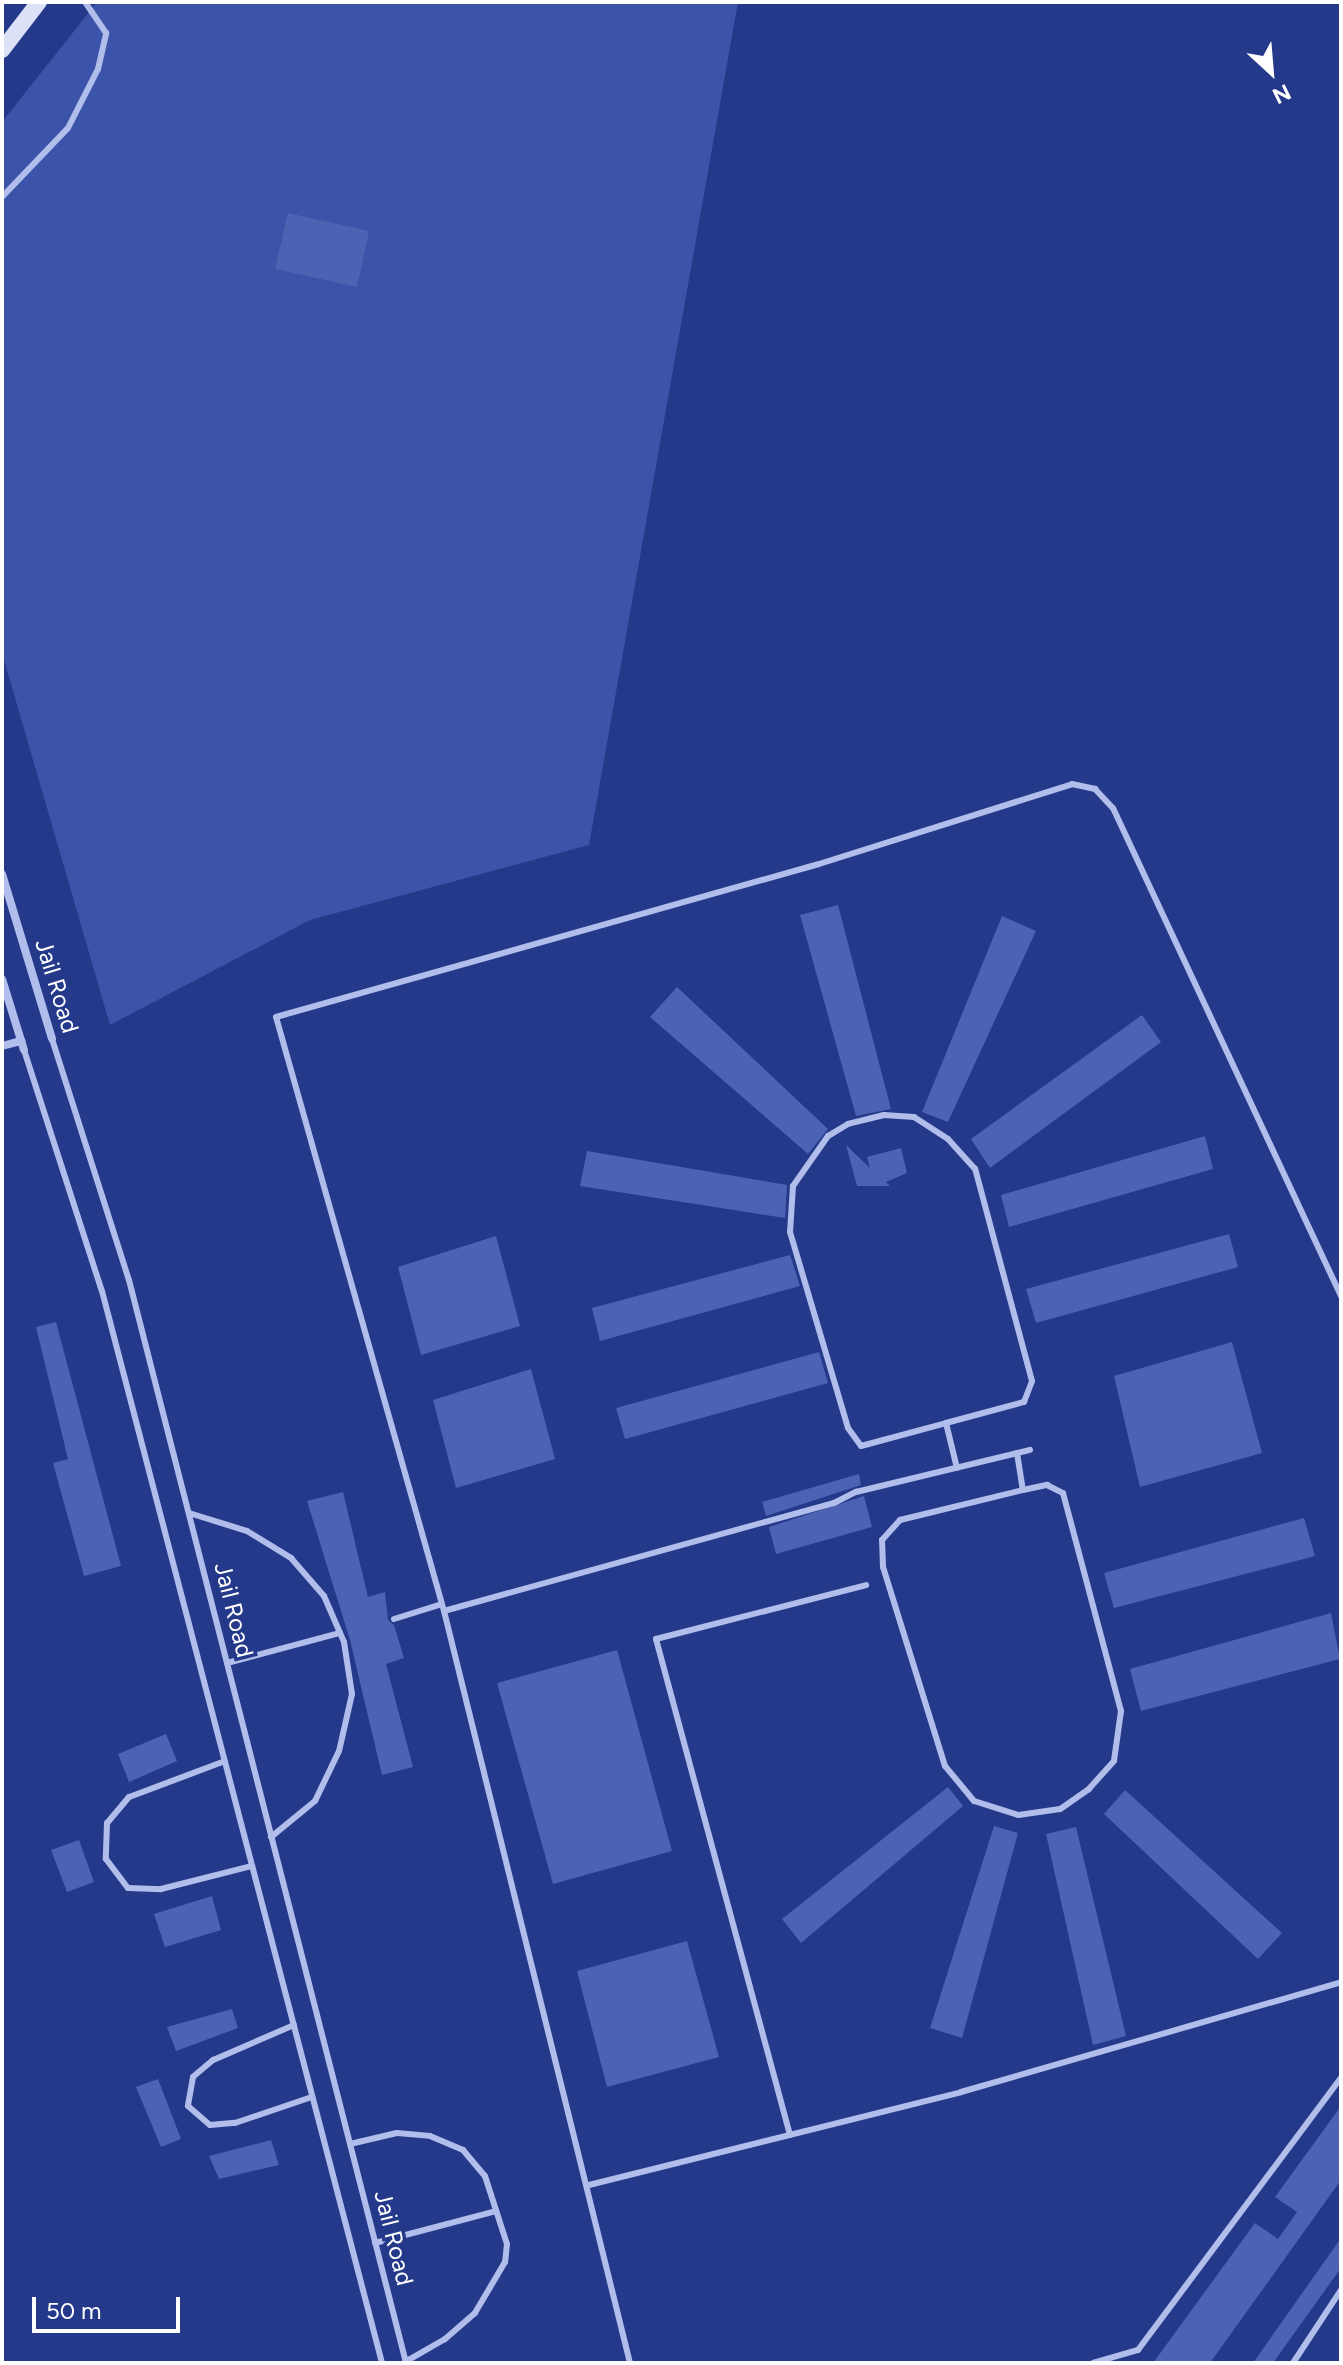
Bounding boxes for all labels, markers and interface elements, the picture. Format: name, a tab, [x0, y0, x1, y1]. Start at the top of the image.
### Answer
north arrow	[1231, 32, 1311, 112]
text: N	[1268, 78, 1295, 110]
street label: Jail Road	[29, 936, 85, 1036]
street label: Jail Road	[208, 1560, 260, 1660]
street label: Jail Road	[368, 2188, 420, 2288]
scale bar	[36, 2281, 184, 2331]
text: 50 m	[46, 2296, 102, 2325]

